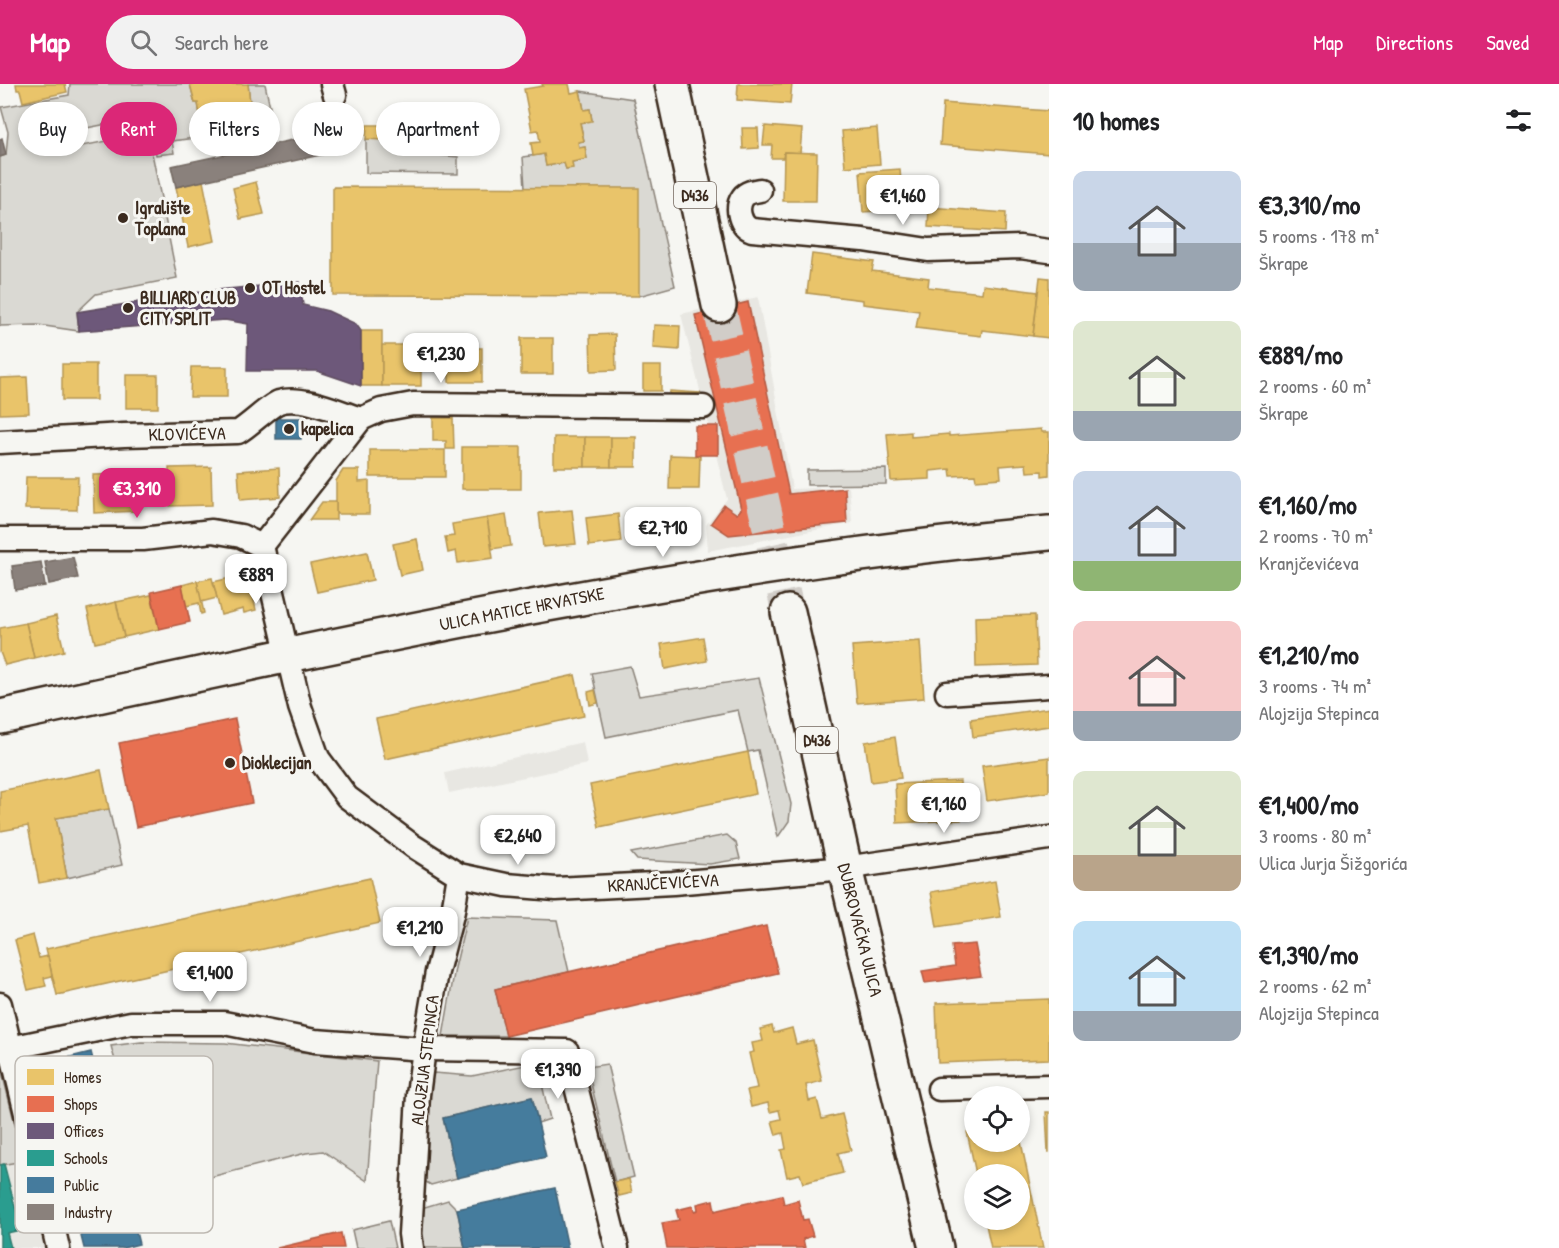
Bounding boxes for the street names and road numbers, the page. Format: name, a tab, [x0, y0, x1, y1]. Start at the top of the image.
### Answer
road number: D436	[674, 182, 716, 208]
street label: KLOVIĆEVA	[148, 420, 226, 447]
street label: ULICA MATICE HRVATSKE	[437, 580, 606, 637]
road number: D436	[796, 727, 838, 753]
street label: DUBROVAČKA ULICA	[832, 861, 889, 999]
street label: KRANJČEVIĆEVA	[607, 867, 720, 898]
street label: ALOJZIJA STEPINCA	[404, 993, 445, 1126]

